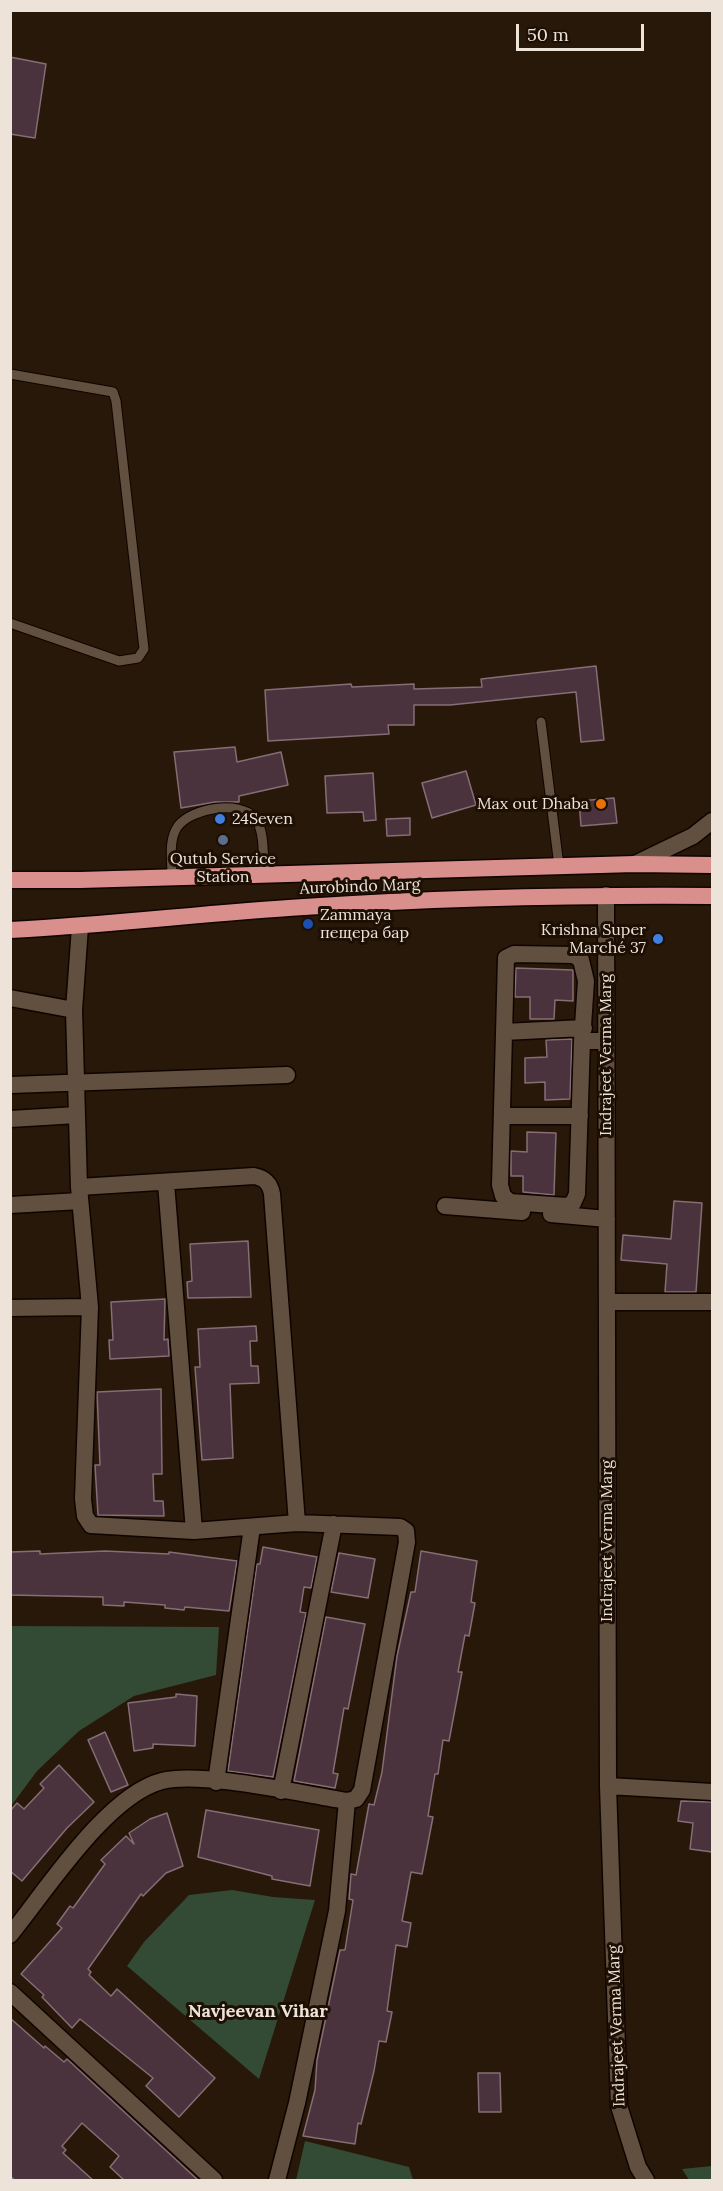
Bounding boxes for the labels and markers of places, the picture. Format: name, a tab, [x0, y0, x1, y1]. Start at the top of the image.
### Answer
place label: Max out Dhaba	[477, 794, 589, 814]
marker: Max out Dhaba	[594, 797, 608, 811]
place label: 24Seven	[232, 809, 293, 829]
marker: 24Seven	[213, 812, 227, 826]
marker: Qutub Service Station	[216, 833, 230, 847]
place label: Qutub Service Station	[170, 849, 276, 887]
place label: Zammaya пещера бар	[320, 905, 409, 943]
marker: Zammaya пещера бар	[301, 917, 315, 931]
place label: Krishna Super Marché 37	[541, 920, 646, 958]
marker: Krishna Super Marché 37	[651, 932, 665, 946]

